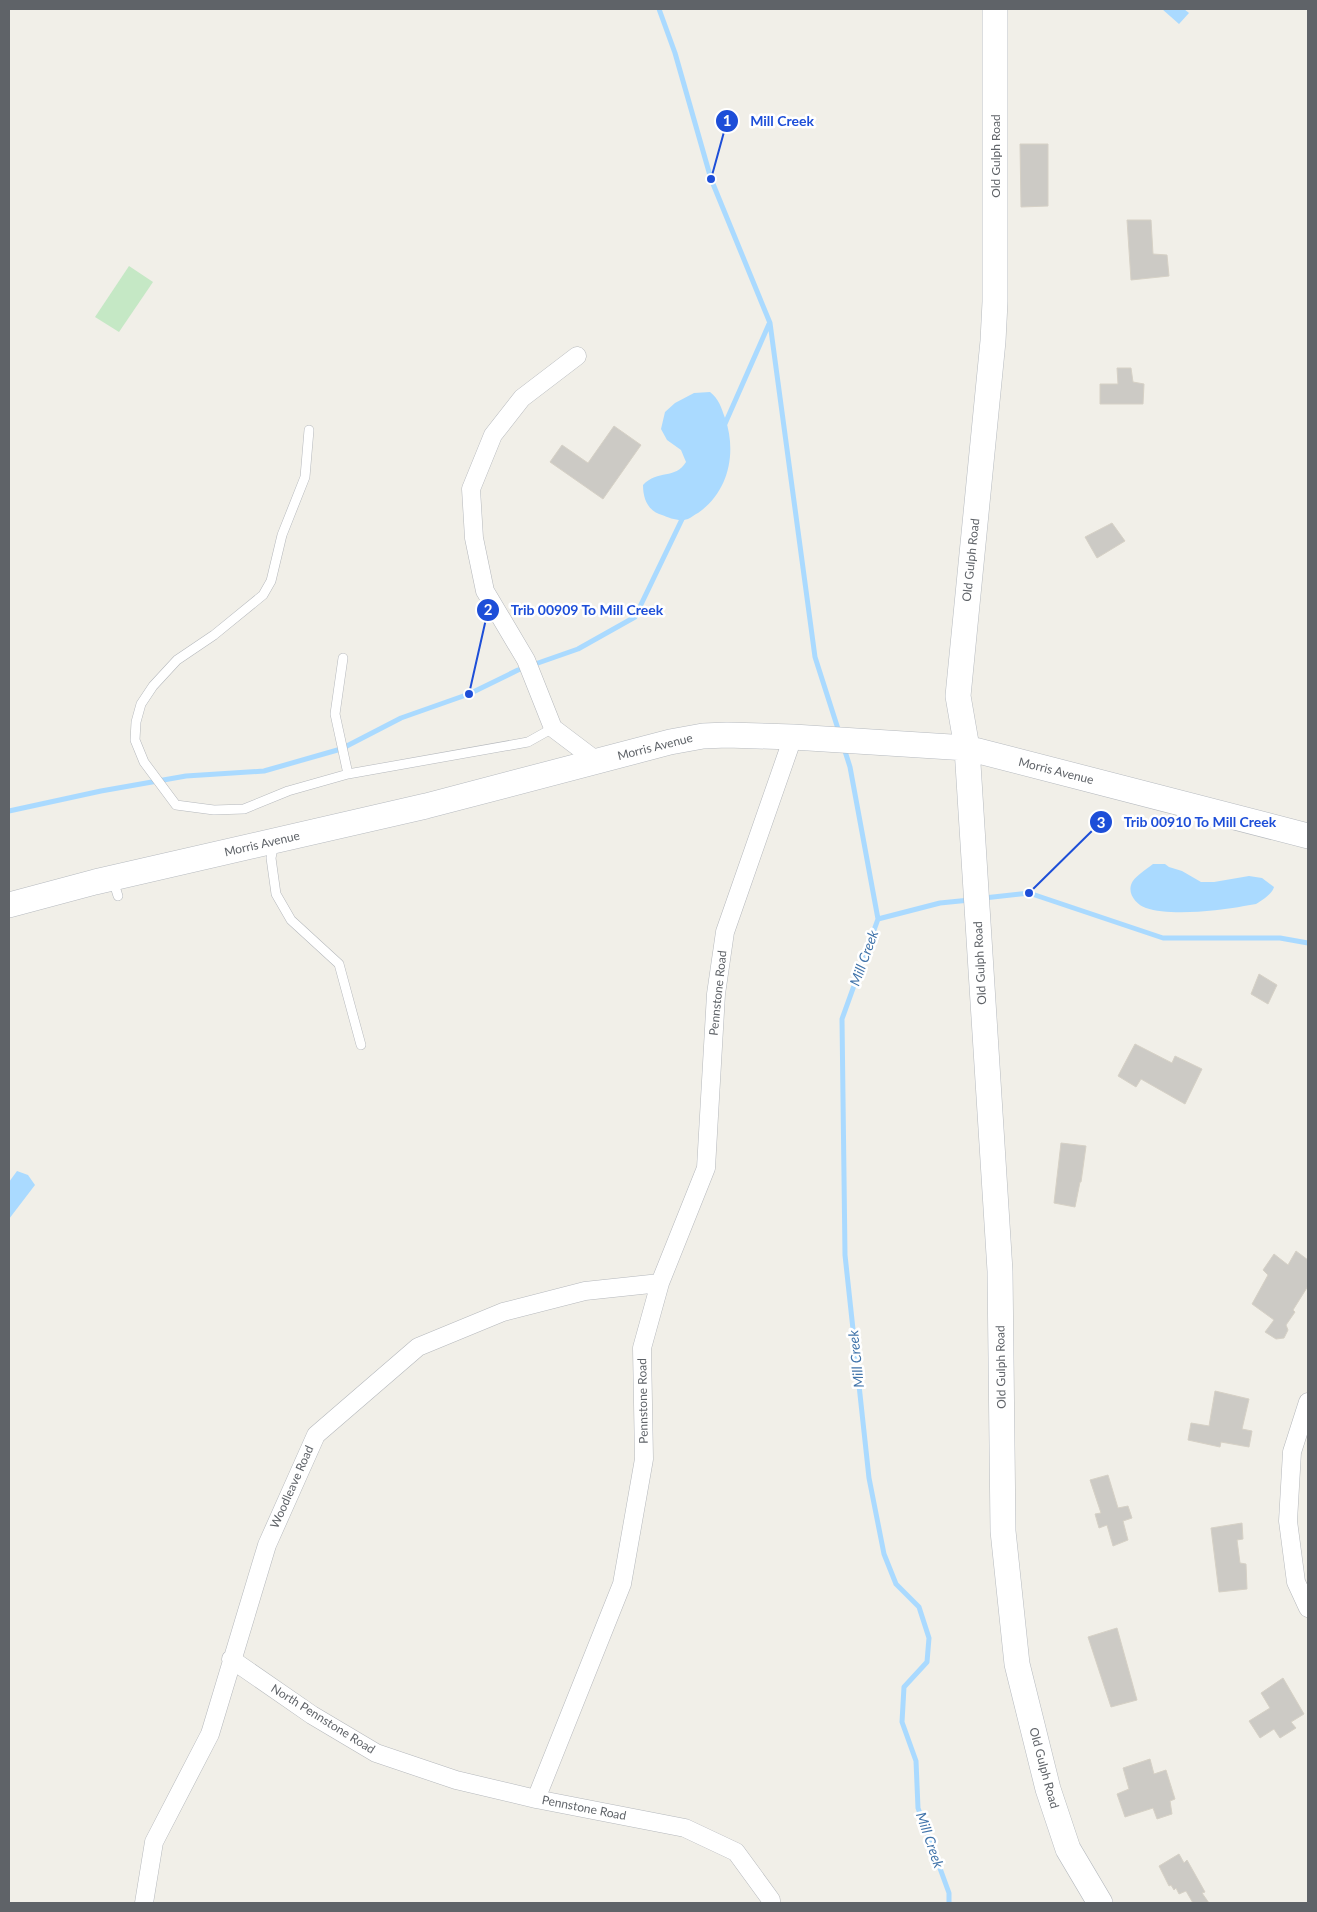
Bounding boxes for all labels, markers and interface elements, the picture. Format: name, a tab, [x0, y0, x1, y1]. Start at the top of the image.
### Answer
callout: Mill Creek	[715, 107, 824, 136]
text: 1	[723, 111, 731, 129]
text: Mill Creek	[750, 112, 814, 129]
street label: Old Gulph Road	[988, 114, 1003, 198]
street label: Old Gulph Road	[959, 518, 982, 602]
callout: Trib 00909 To Mill Creek	[475, 595, 673, 624]
text: 2	[484, 600, 493, 618]
text: Trib 00909 To Mill Creek	[511, 601, 664, 618]
street label: Morris Avenue	[616, 730, 694, 763]
street label: Morris Avenue	[1017, 754, 1095, 787]
callout: Trib 00910 To Mill Creek	[1089, 808, 1287, 837]
text: 3	[1097, 813, 1105, 831]
text: Trib 00910 To Mill Creek	[1124, 813, 1277, 830]
street label: Morris Avenue	[223, 828, 301, 859]
street label: Old Gulph Road	[970, 921, 989, 1005]
water label: Mill Creek	[846, 927, 882, 988]
street label: Pennstone Road	[706, 950, 729, 1036]
street label: Old Gulph Road	[992, 1325, 1009, 1409]
water label: Mill Creek	[844, 1329, 867, 1389]
street label: Pennstone Road	[634, 1358, 651, 1444]
street label: Woodleave Road	[267, 1443, 317, 1531]
street label: North Pennstone Road	[268, 1680, 378, 1757]
street label: Old Gulph Road	[1026, 1726, 1063, 1810]
street label: Pennstone Road	[541, 1792, 628, 1823]
water label: Mill Creek	[913, 1810, 948, 1870]

